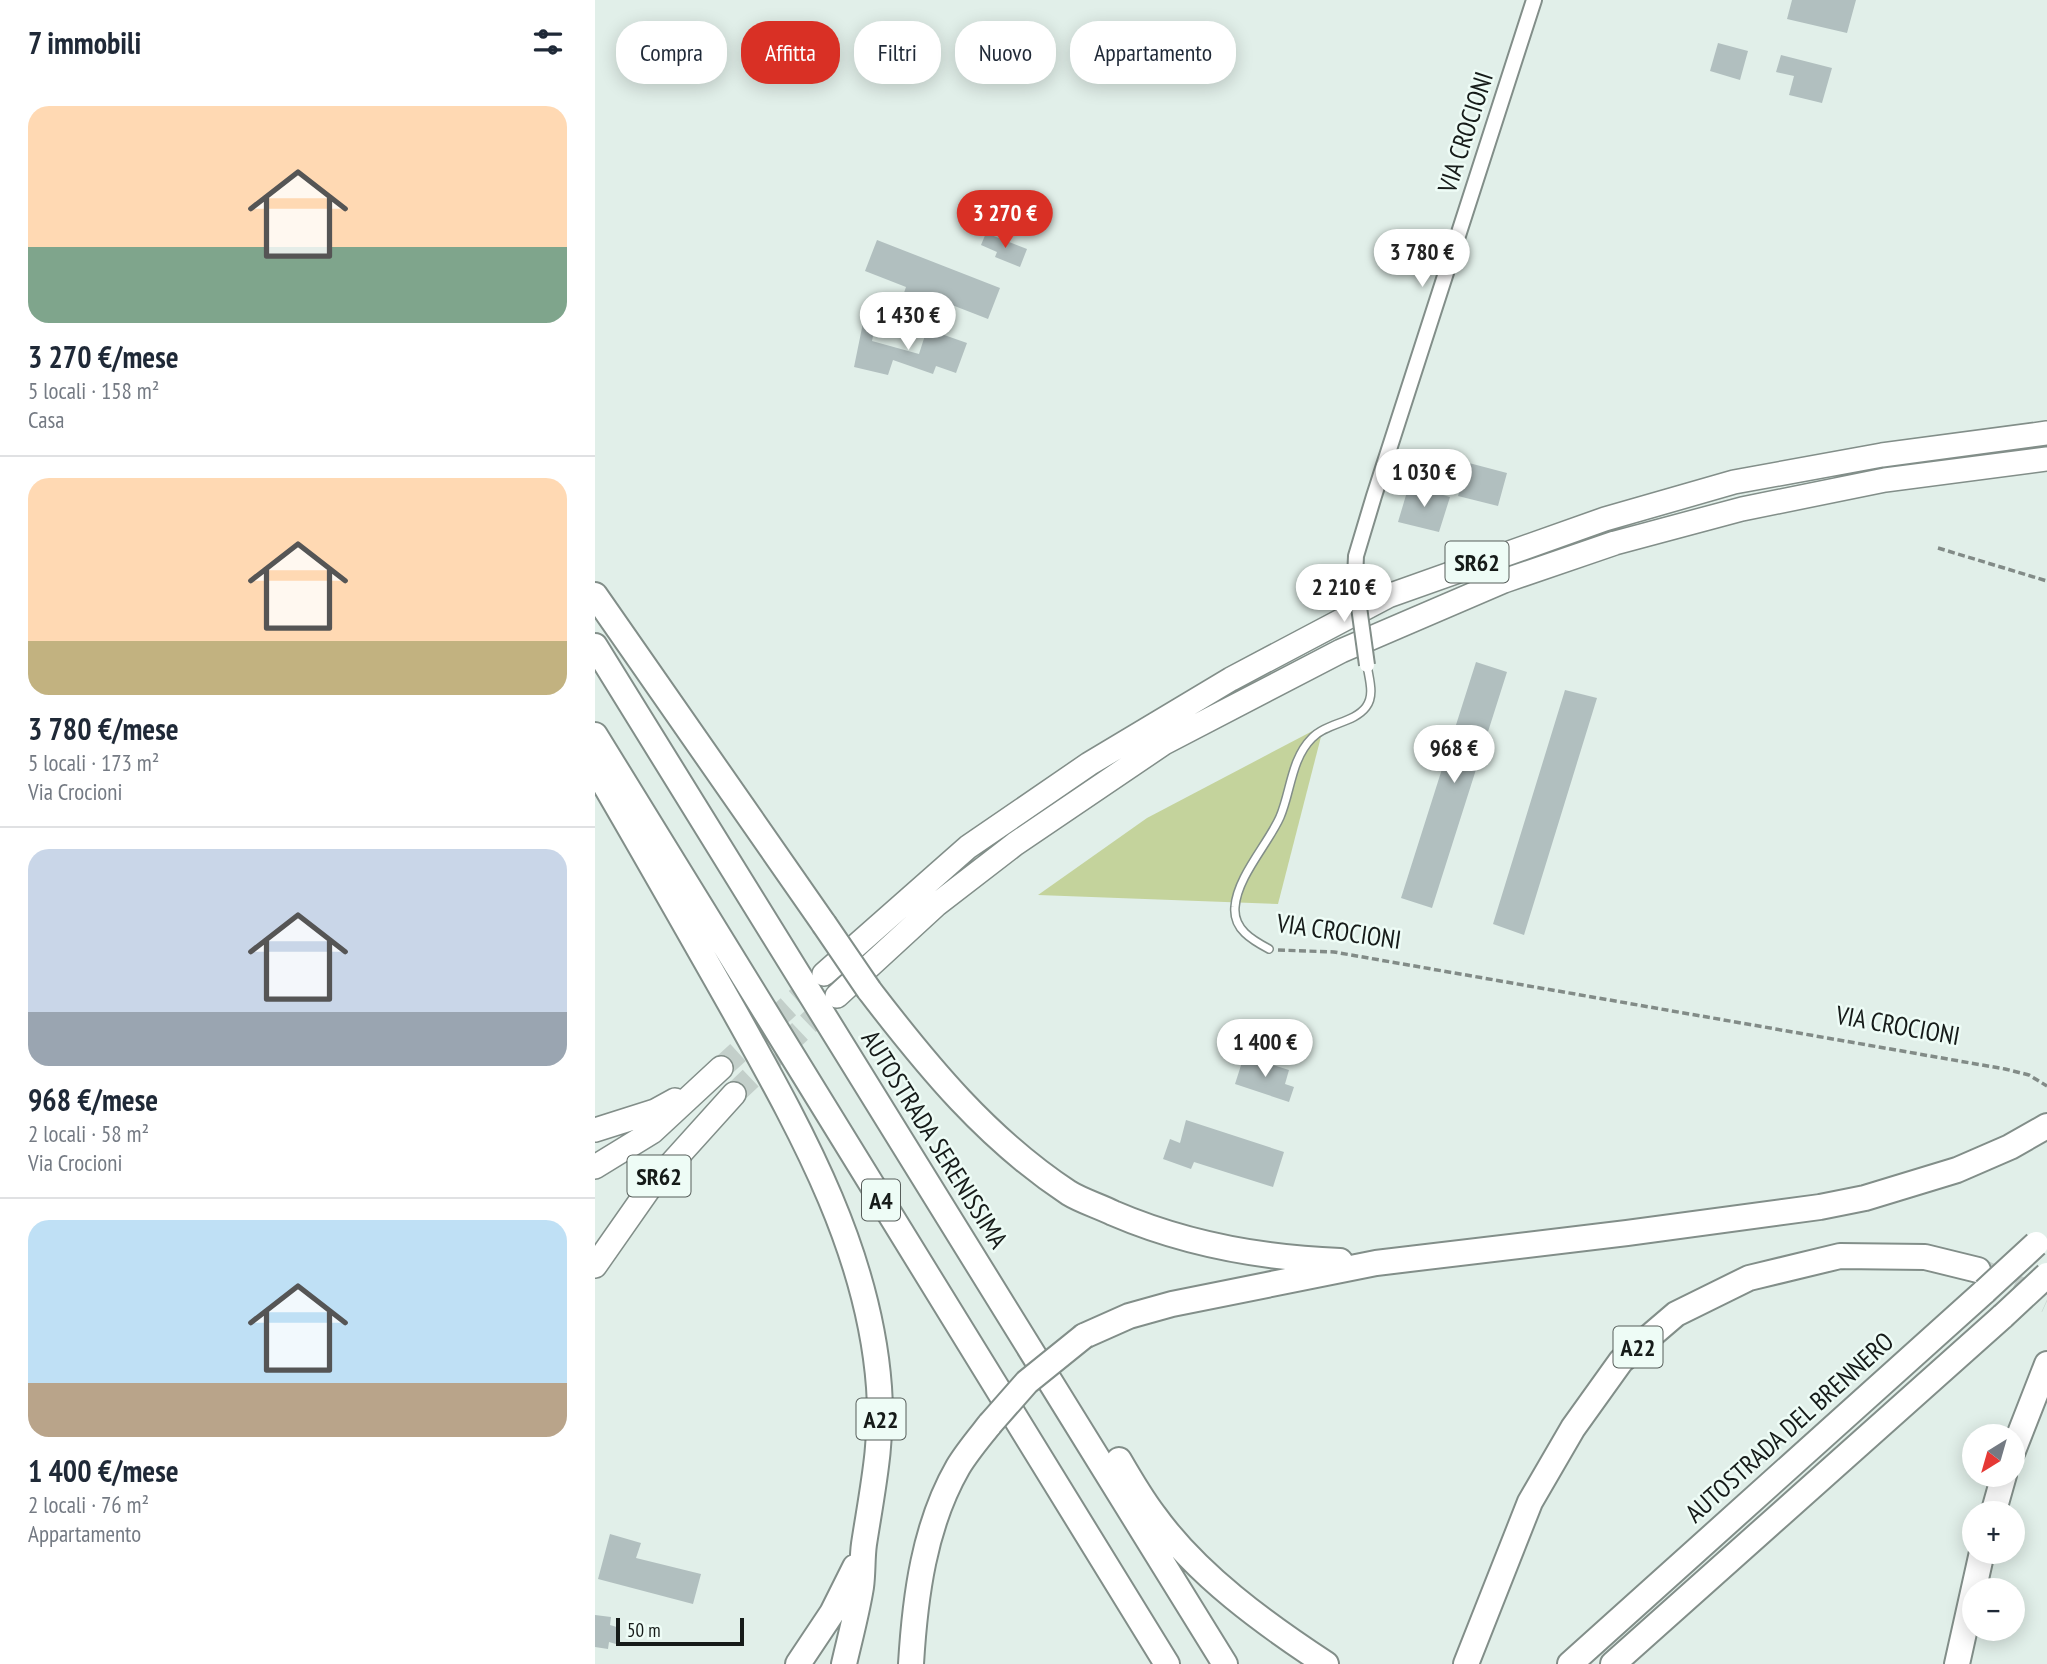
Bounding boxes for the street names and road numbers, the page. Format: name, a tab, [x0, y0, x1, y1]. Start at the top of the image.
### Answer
street label: VIA CROCIONI	[1430, 67, 1500, 198]
road number: SR62	[1445, 542, 1509, 582]
street label: VIA CROCIONI	[1274, 906, 1403, 956]
street label: VIA CROCIONI	[1832, 998, 1963, 1052]
street label: AUTOSTRADA SERENISSIMA	[855, 1024, 1016, 1255]
road number: SR62	[627, 1156, 691, 1196]
road number: A4	[862, 1180, 900, 1220]
street label: AUTOSTRADA DEL BRENNERO	[1678, 1325, 1900, 1529]
road number: A22	[1613, 1326, 1663, 1367]
road number: A22	[857, 1399, 905, 1440]

